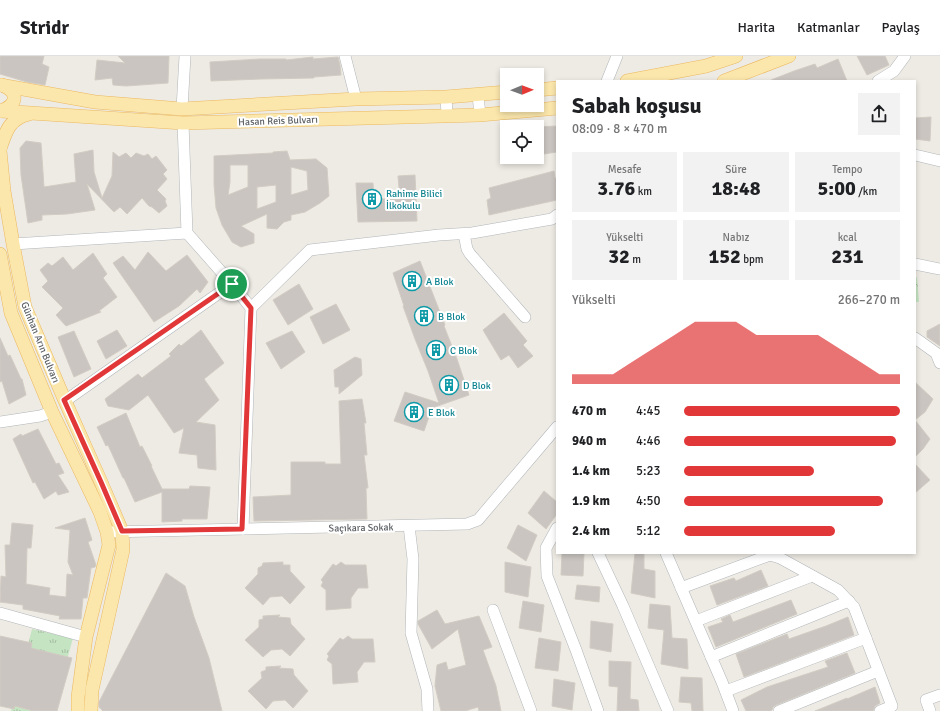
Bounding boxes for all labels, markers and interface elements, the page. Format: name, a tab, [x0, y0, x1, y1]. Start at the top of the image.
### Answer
text: Stridr	[20, 16, 69, 40]
text: Harita	[737, 19, 775, 36]
text: Katmanlar	[797, 19, 860, 36]
text: Paylaş	[882, 19, 920, 36]
north arrow	[500, 68, 544, 112]
map controls	[500, 68, 544, 164]
text: Sabah koşusu	[572, 92, 702, 119]
button: share	[858, 93, 900, 135]
street label: Hasan Reis Bulvarı	[238, 114, 318, 128]
button: locate	[500, 120, 544, 164]
text: 08:09 · 8 × 470 m	[572, 121, 667, 137]
text: Mesafe	[608, 163, 642, 176]
text: Süre	[725, 163, 747, 176]
text: Tempo	[832, 163, 862, 176]
text: 3.76	[597, 176, 635, 201]
text: 18:48	[711, 176, 761, 201]
text: 5:00	[818, 176, 856, 201]
text: km	[635, 185, 652, 198]
text: /km	[856, 185, 877, 198]
building icon: Rahime Bilici İlkokulu	[361, 188, 383, 210]
place label: Rahime Bilici İlkokulu	[386, 188, 442, 212]
text: Yükselti	[606, 231, 643, 244]
text: Nabız	[723, 231, 749, 244]
text: kcal	[838, 231, 857, 244]
text: 32	[608, 244, 630, 269]
text: 152	[708, 244, 741, 269]
text: 231	[831, 244, 864, 269]
text: m	[630, 253, 641, 266]
text: bpm	[741, 253, 764, 266]
pin	[215, 267, 249, 301]
building icon: A Blok	[401, 270, 423, 292]
icon: arrive	[221, 273, 243, 295]
place label: A Blok	[426, 276, 453, 288]
text: Yükselti	[572, 292, 616, 308]
text: 266–270 m	[838, 292, 900, 308]
street label: Günhan Arın Bulvarı	[18, 300, 62, 385]
building icon: B Blok	[413, 305, 435, 327]
place label: B Blok	[438, 311, 465, 323]
building icon: C Blok	[425, 339, 447, 361]
place label: C Blok	[450, 345, 477, 357]
building icon: D Blok	[438, 374, 460, 396]
place label: D Blok	[463, 380, 491, 392]
building icon: E Blok	[403, 401, 425, 423]
text: 470 m	[572, 403, 606, 419]
text: 4:45	[636, 403, 661, 419]
place label: E Blok	[428, 407, 455, 419]
text: 940 m	[572, 433, 606, 449]
text: 4:46	[636, 433, 661, 449]
text: 1.4 km	[572, 463, 610, 479]
text: 5:23	[636, 463, 661, 479]
text: 1.9 km	[572, 493, 610, 509]
text: 4:50	[636, 493, 661, 509]
street label: Saçıkara Sokak	[328, 521, 394, 535]
text: 2.4 km	[572, 523, 610, 539]
text: 5:12	[636, 523, 661, 539]

